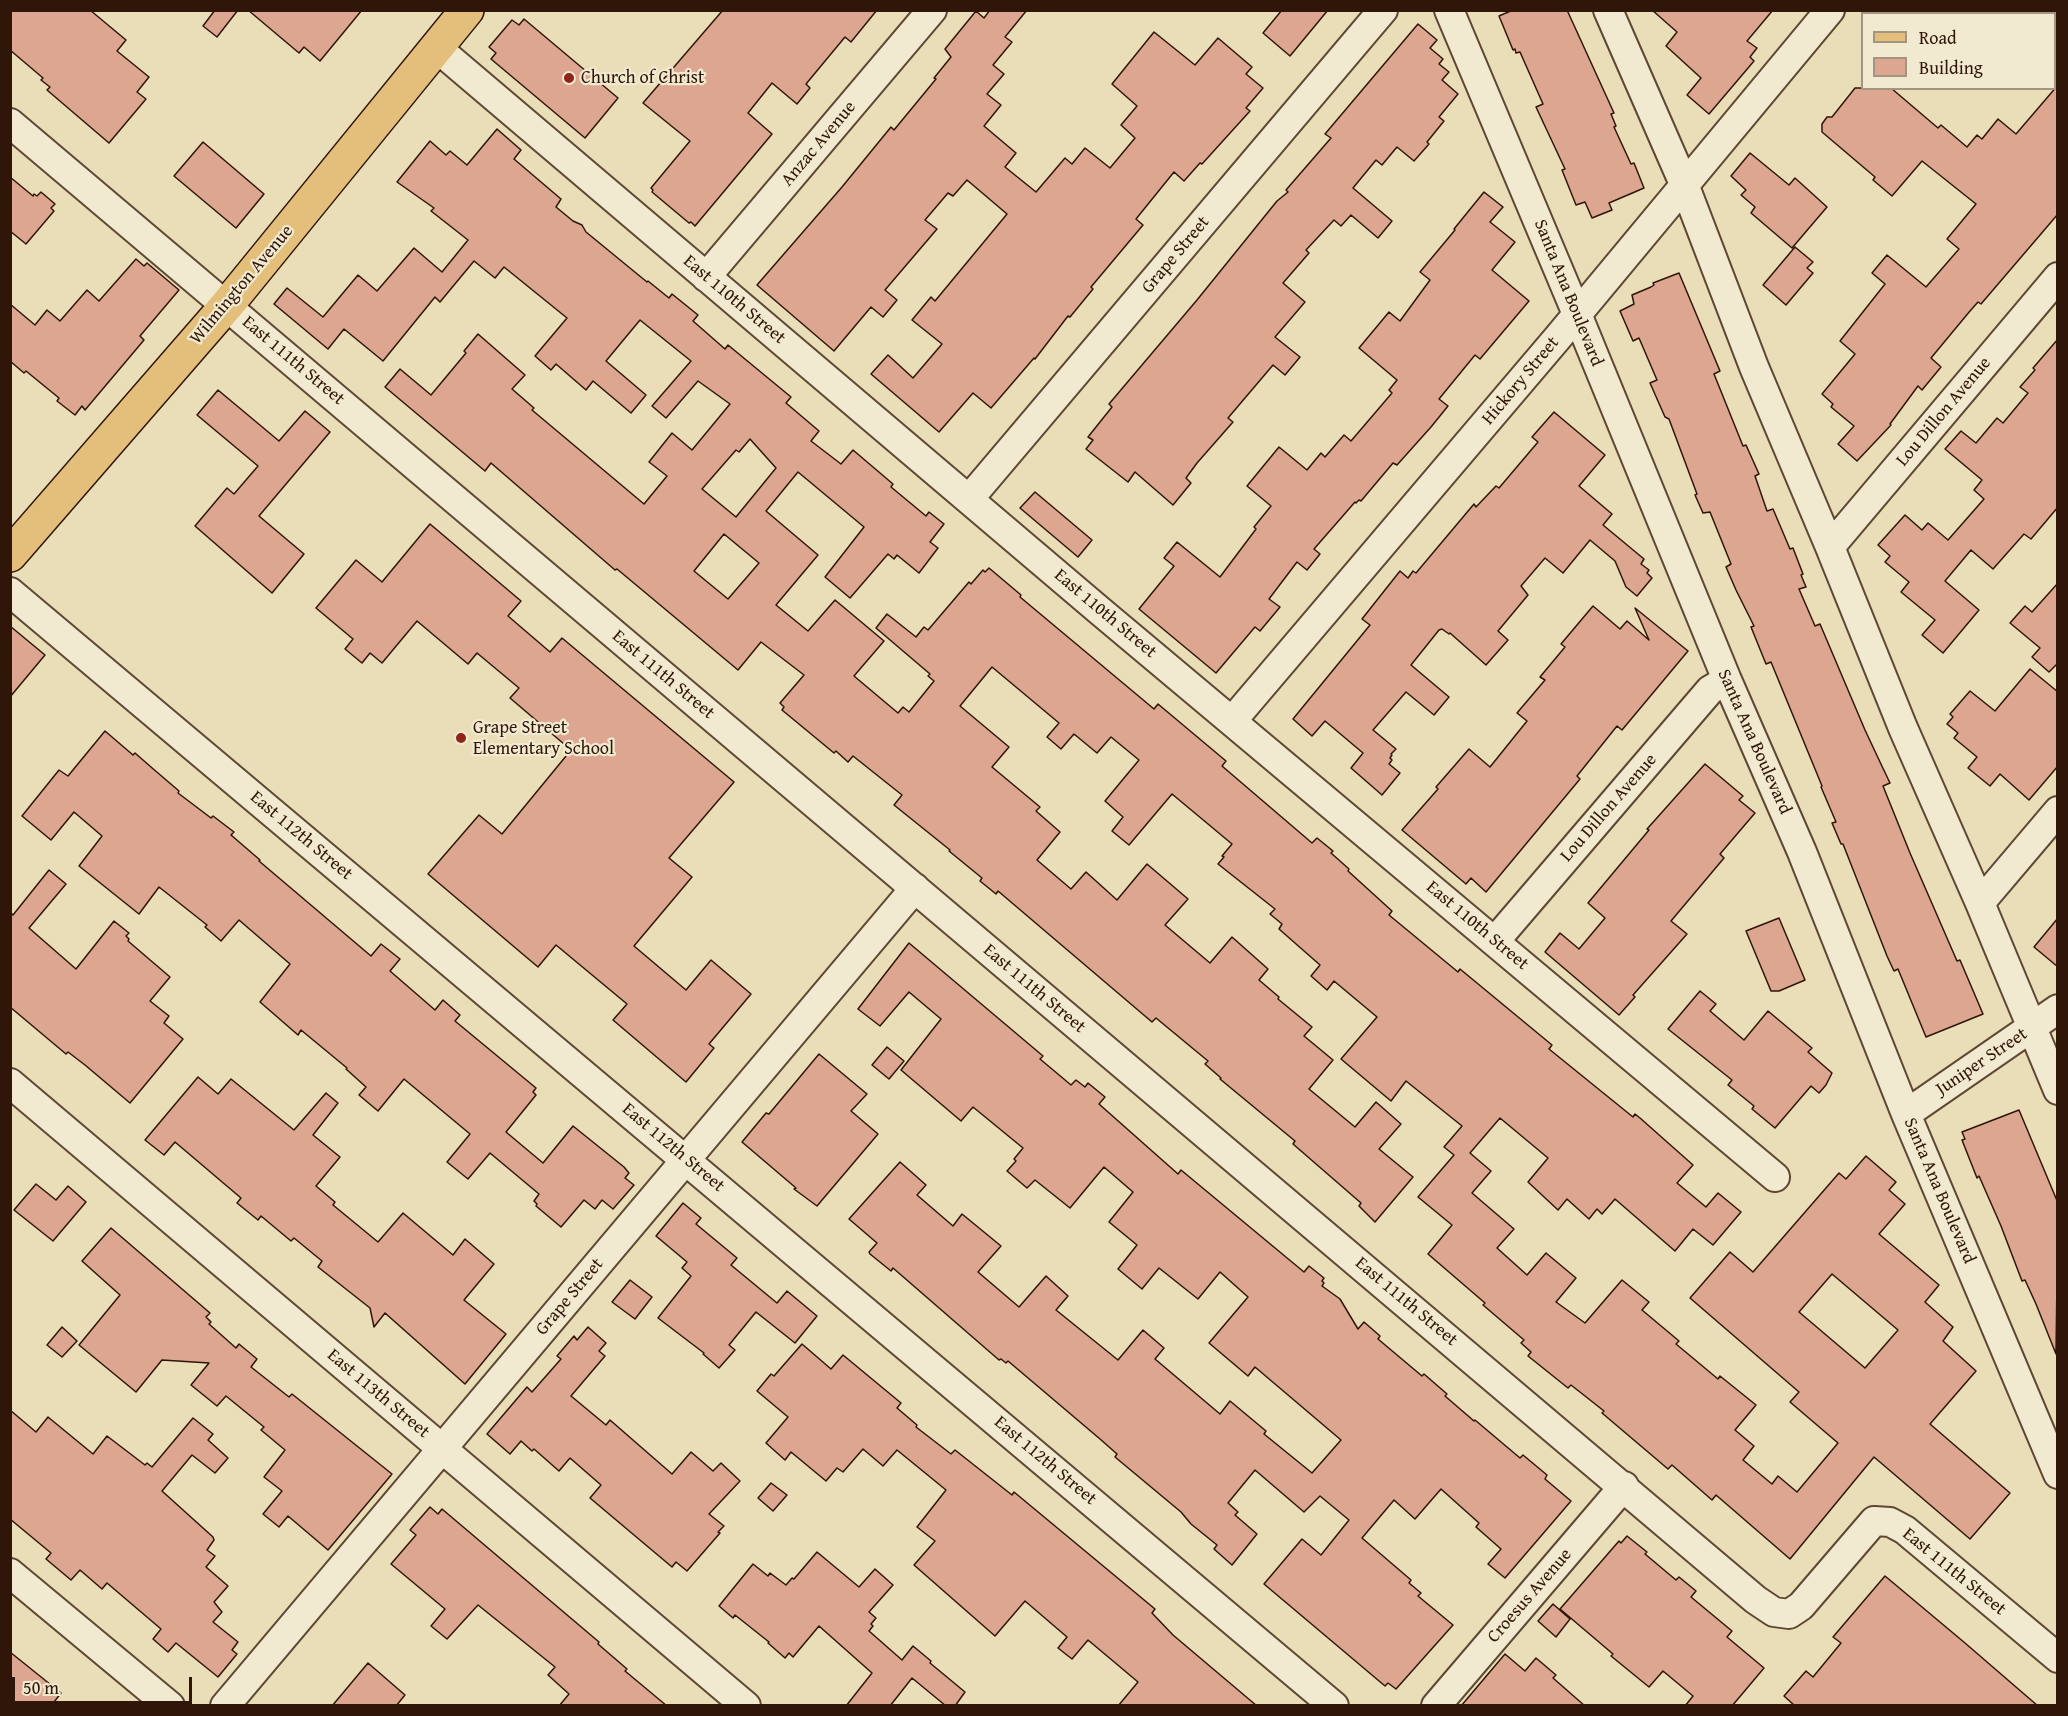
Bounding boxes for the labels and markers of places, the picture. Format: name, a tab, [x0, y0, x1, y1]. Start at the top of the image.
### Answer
place label: Church of Christ	[581, 67, 704, 89]
marker: Church of Christ	[562, 71, 576, 85]
place label: Grape Street Elementary School	[473, 717, 614, 760]
marker: Grape Street Elementary School	[454, 731, 468, 745]

